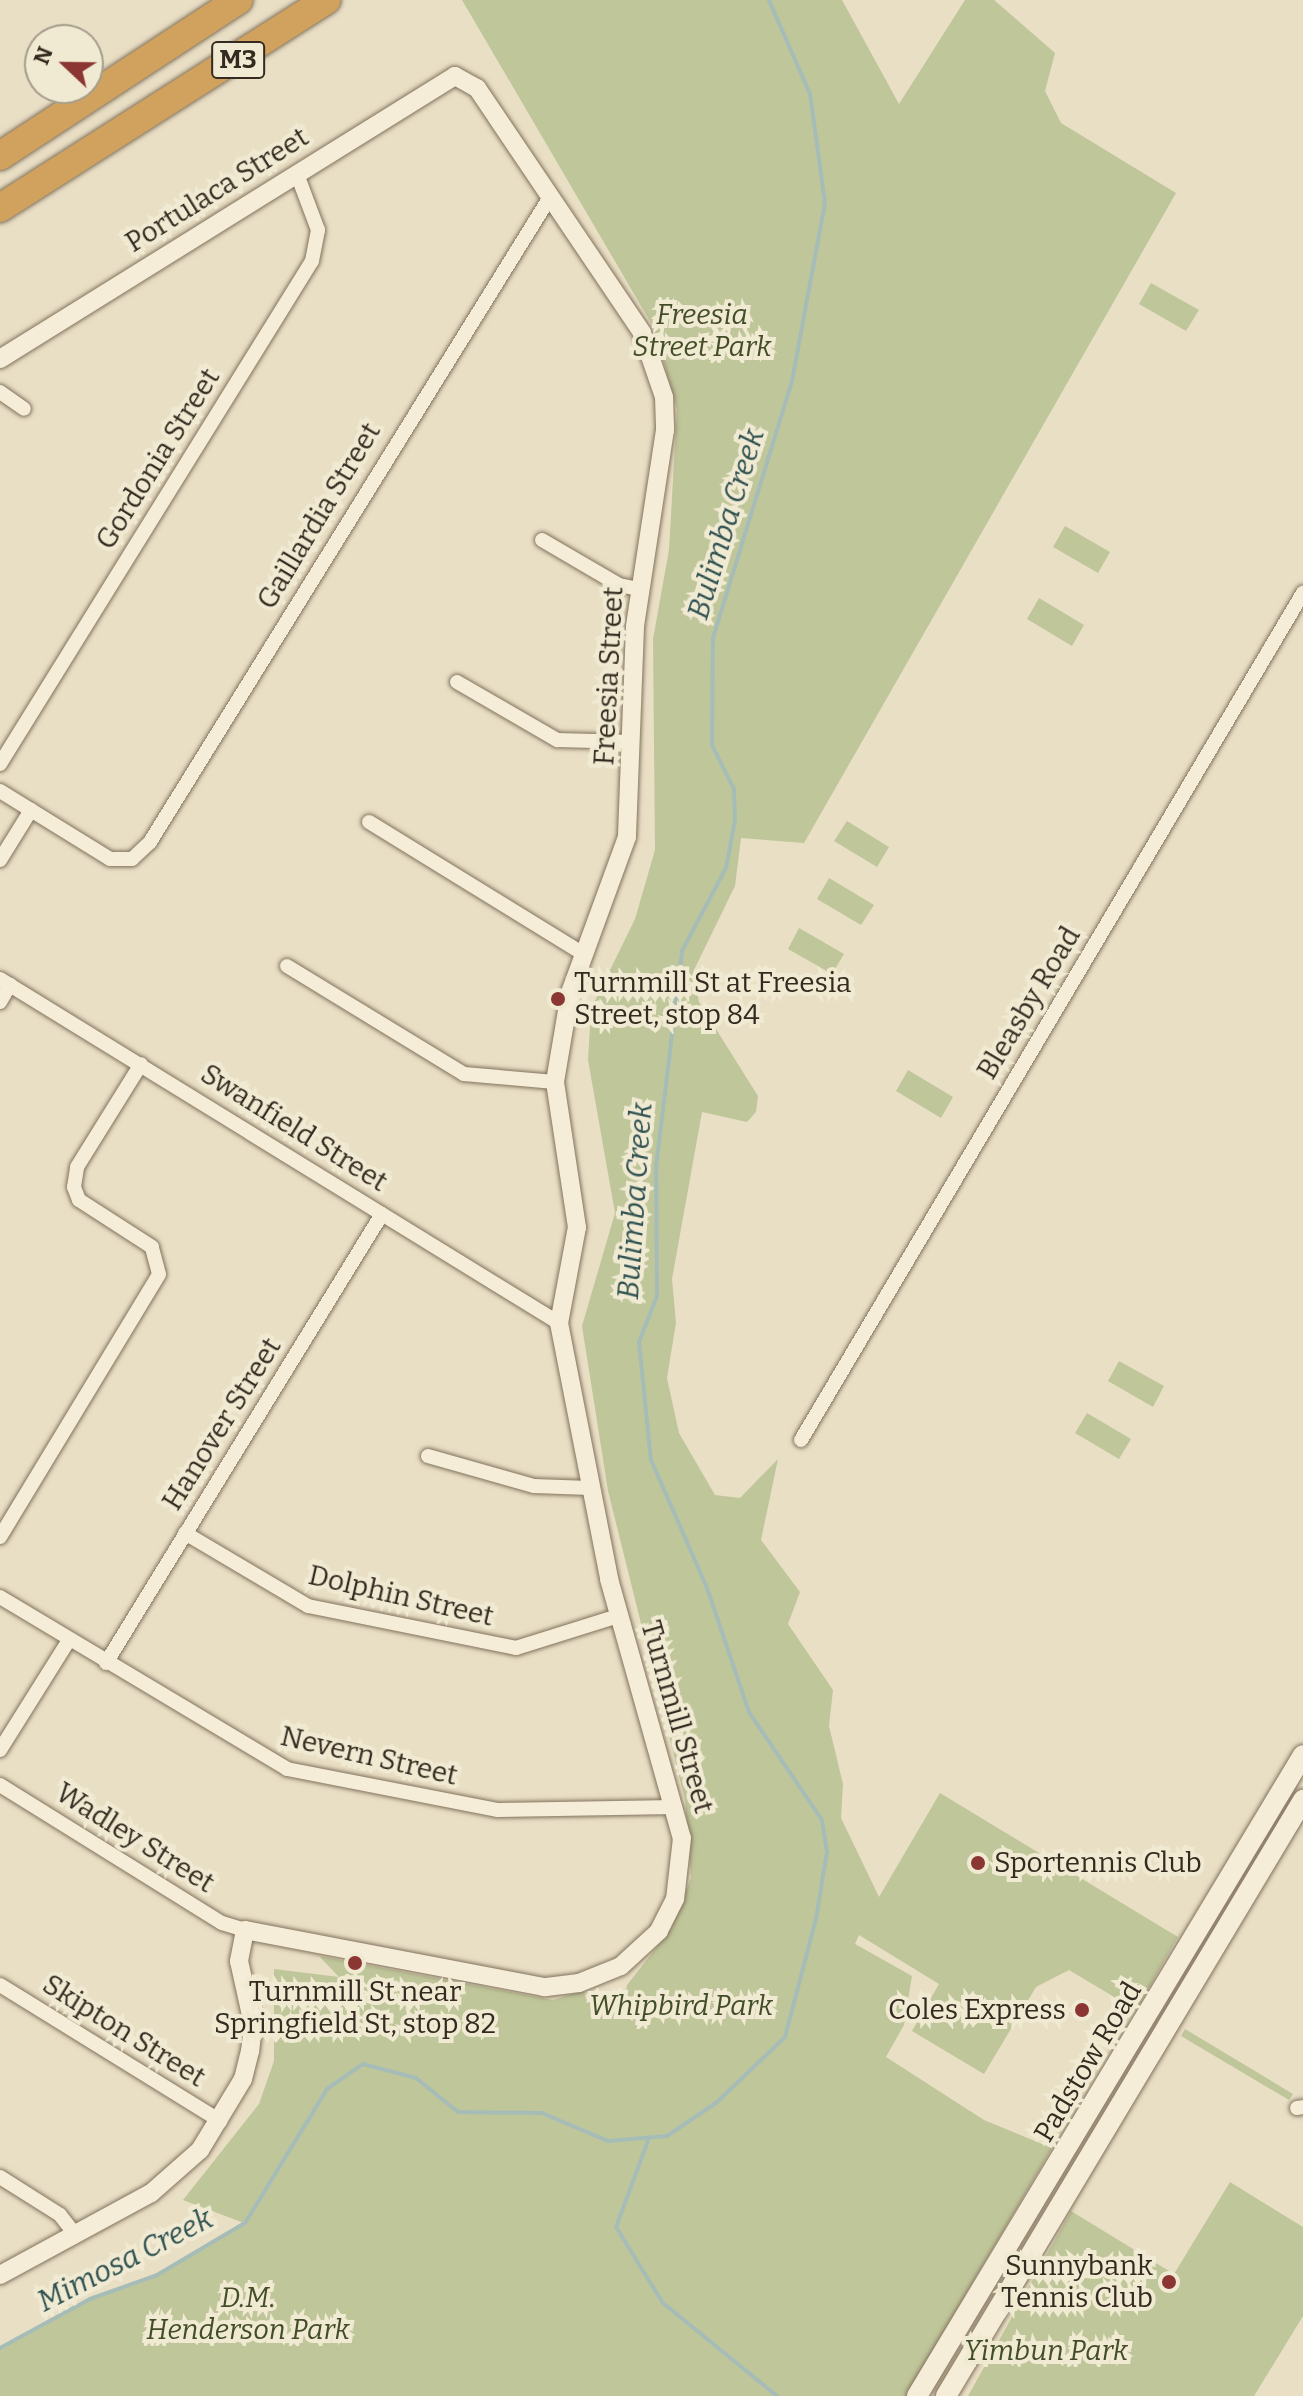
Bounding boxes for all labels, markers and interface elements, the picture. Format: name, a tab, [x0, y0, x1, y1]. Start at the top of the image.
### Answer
north arrow	[24, 24, 104, 104]
road number: M3	[210, 38, 266, 82]
text: N	[27, 43, 59, 69]
street label: Portulaca Street	[119, 120, 315, 260]
park label: Freesia Street Park	[633, 298, 771, 364]
street label: Gordonia Street	[89, 362, 227, 556]
street label: Gaillardia Street	[250, 417, 388, 615]
water label: Bulimba Creek	[680, 424, 772, 624]
street label: Freesia Street	[588, 586, 630, 766]
street label: Bleasby Road	[970, 921, 1088, 1085]
place label: Turnmill St at Freesia Street, stop 84	[574, 966, 851, 1032]
marker: Turnmill St at Freesia Street, stop 84	[549, 990, 567, 1008]
street label: Swanfield Street	[195, 1057, 393, 1199]
water label: Bulimba Creek	[610, 1101, 660, 1301]
street label: Hanover Street	[156, 1332, 288, 1516]
street label: Dolphin Street	[305, 1558, 497, 1634]
street label: Turnmill Street	[633, 1617, 721, 1817]
street label: Nevern Street	[277, 1719, 461, 1793]
street label: Wadley Street	[50, 1776, 220, 1900]
place label: Sportennis Club	[994, 1846, 1202, 1880]
marker: Sportennis Club	[969, 1854, 987, 1872]
marker: Turnmill St near Springfield St, stop 82	[346, 1954, 364, 1972]
street label: Skipton Street	[36, 1968, 212, 2094]
place label: Turnmill St near Springfield St, stop 82	[214, 1975, 496, 2041]
street label: Padstow Road	[1027, 1976, 1149, 2148]
park label: Whipbird Park	[589, 1989, 773, 2023]
place label: Coles Express	[888, 1993, 1066, 2027]
marker: Coles Express	[1073, 2001, 1091, 2019]
water label: Mimosa Creek	[31, 2200, 219, 2320]
place label: Sunnybank Tennis Club	[1001, 2249, 1153, 2315]
marker: Sunnybank Tennis Club	[1160, 2273, 1178, 2291]
park label: D.M. Henderson Park	[146, 2281, 350, 2347]
park label: Yimbun Park	[964, 2334, 1128, 2368]

